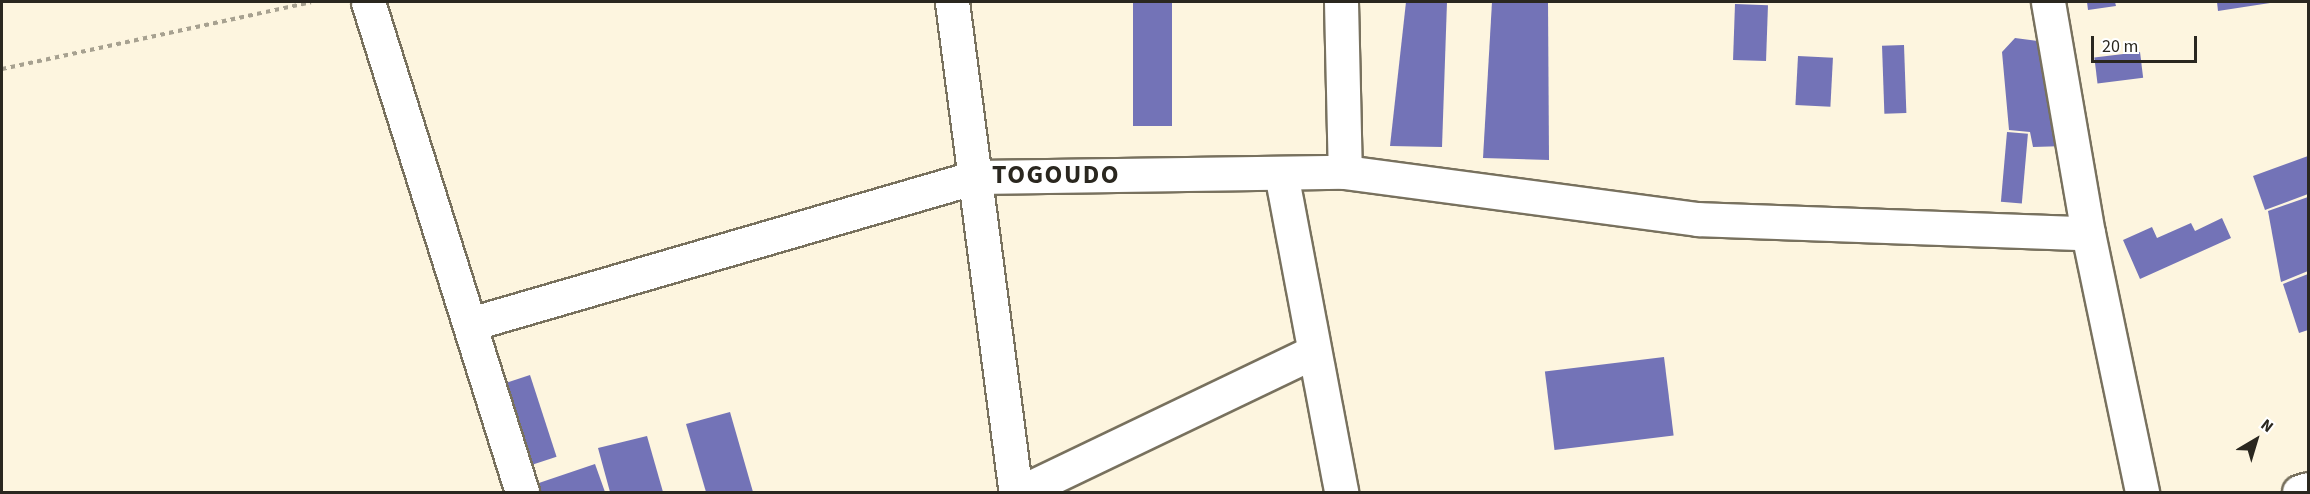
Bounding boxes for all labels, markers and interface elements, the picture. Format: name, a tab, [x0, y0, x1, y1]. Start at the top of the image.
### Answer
scale bar	[2094, 24, 2200, 62]
text: 20 m	[2102, 34, 2138, 59]
district label: TOGOUDO	[992, 159, 1120, 191]
north arrow	[2226, 410, 2286, 470]
text: N	[2256, 414, 2278, 438]

